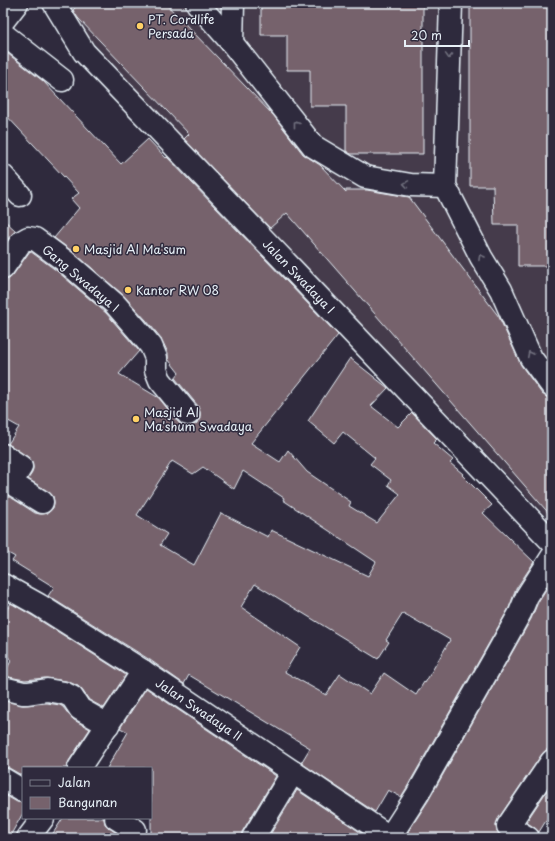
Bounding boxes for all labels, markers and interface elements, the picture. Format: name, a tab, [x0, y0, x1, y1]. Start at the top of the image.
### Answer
place label: PT. Cordlife Persada	[148, 10, 215, 42]
marker: PT. Cordlife Persada	[135, 21, 145, 31]
scale bar	[405, 22, 469, 48]
text: 20 m	[411, 26, 442, 44]
one-way arrow	[445, 53, 453, 59]
one-way arrow	[294, 122, 301, 129]
one-way arrow	[403, 180, 409, 189]
street label: Jalan Swadaya I	[259, 235, 339, 317]
street label: Gang Swadaya I	[39, 240, 123, 316]
place label: Masjid Al Ma'sum	[84, 240, 186, 258]
marker: Masjid Al Ma'sum	[71, 244, 81, 254]
one-way arrow	[479, 253, 486, 261]
place label: Kantor RW 08	[136, 281, 219, 299]
marker: Kantor RW 08	[123, 285, 133, 295]
one-way arrow	[527, 351, 535, 359]
place label: Masjid Al Ma'shum Swadaya	[144, 403, 253, 435]
marker: Masjid Al Ma'shum Swadaya	[131, 414, 141, 424]
street label: Jalan Swadaya II	[152, 673, 246, 745]
legend	[22, 767, 152, 819]
text: Jalan	[58, 773, 91, 791]
text: Bangunan	[58, 793, 117, 811]

